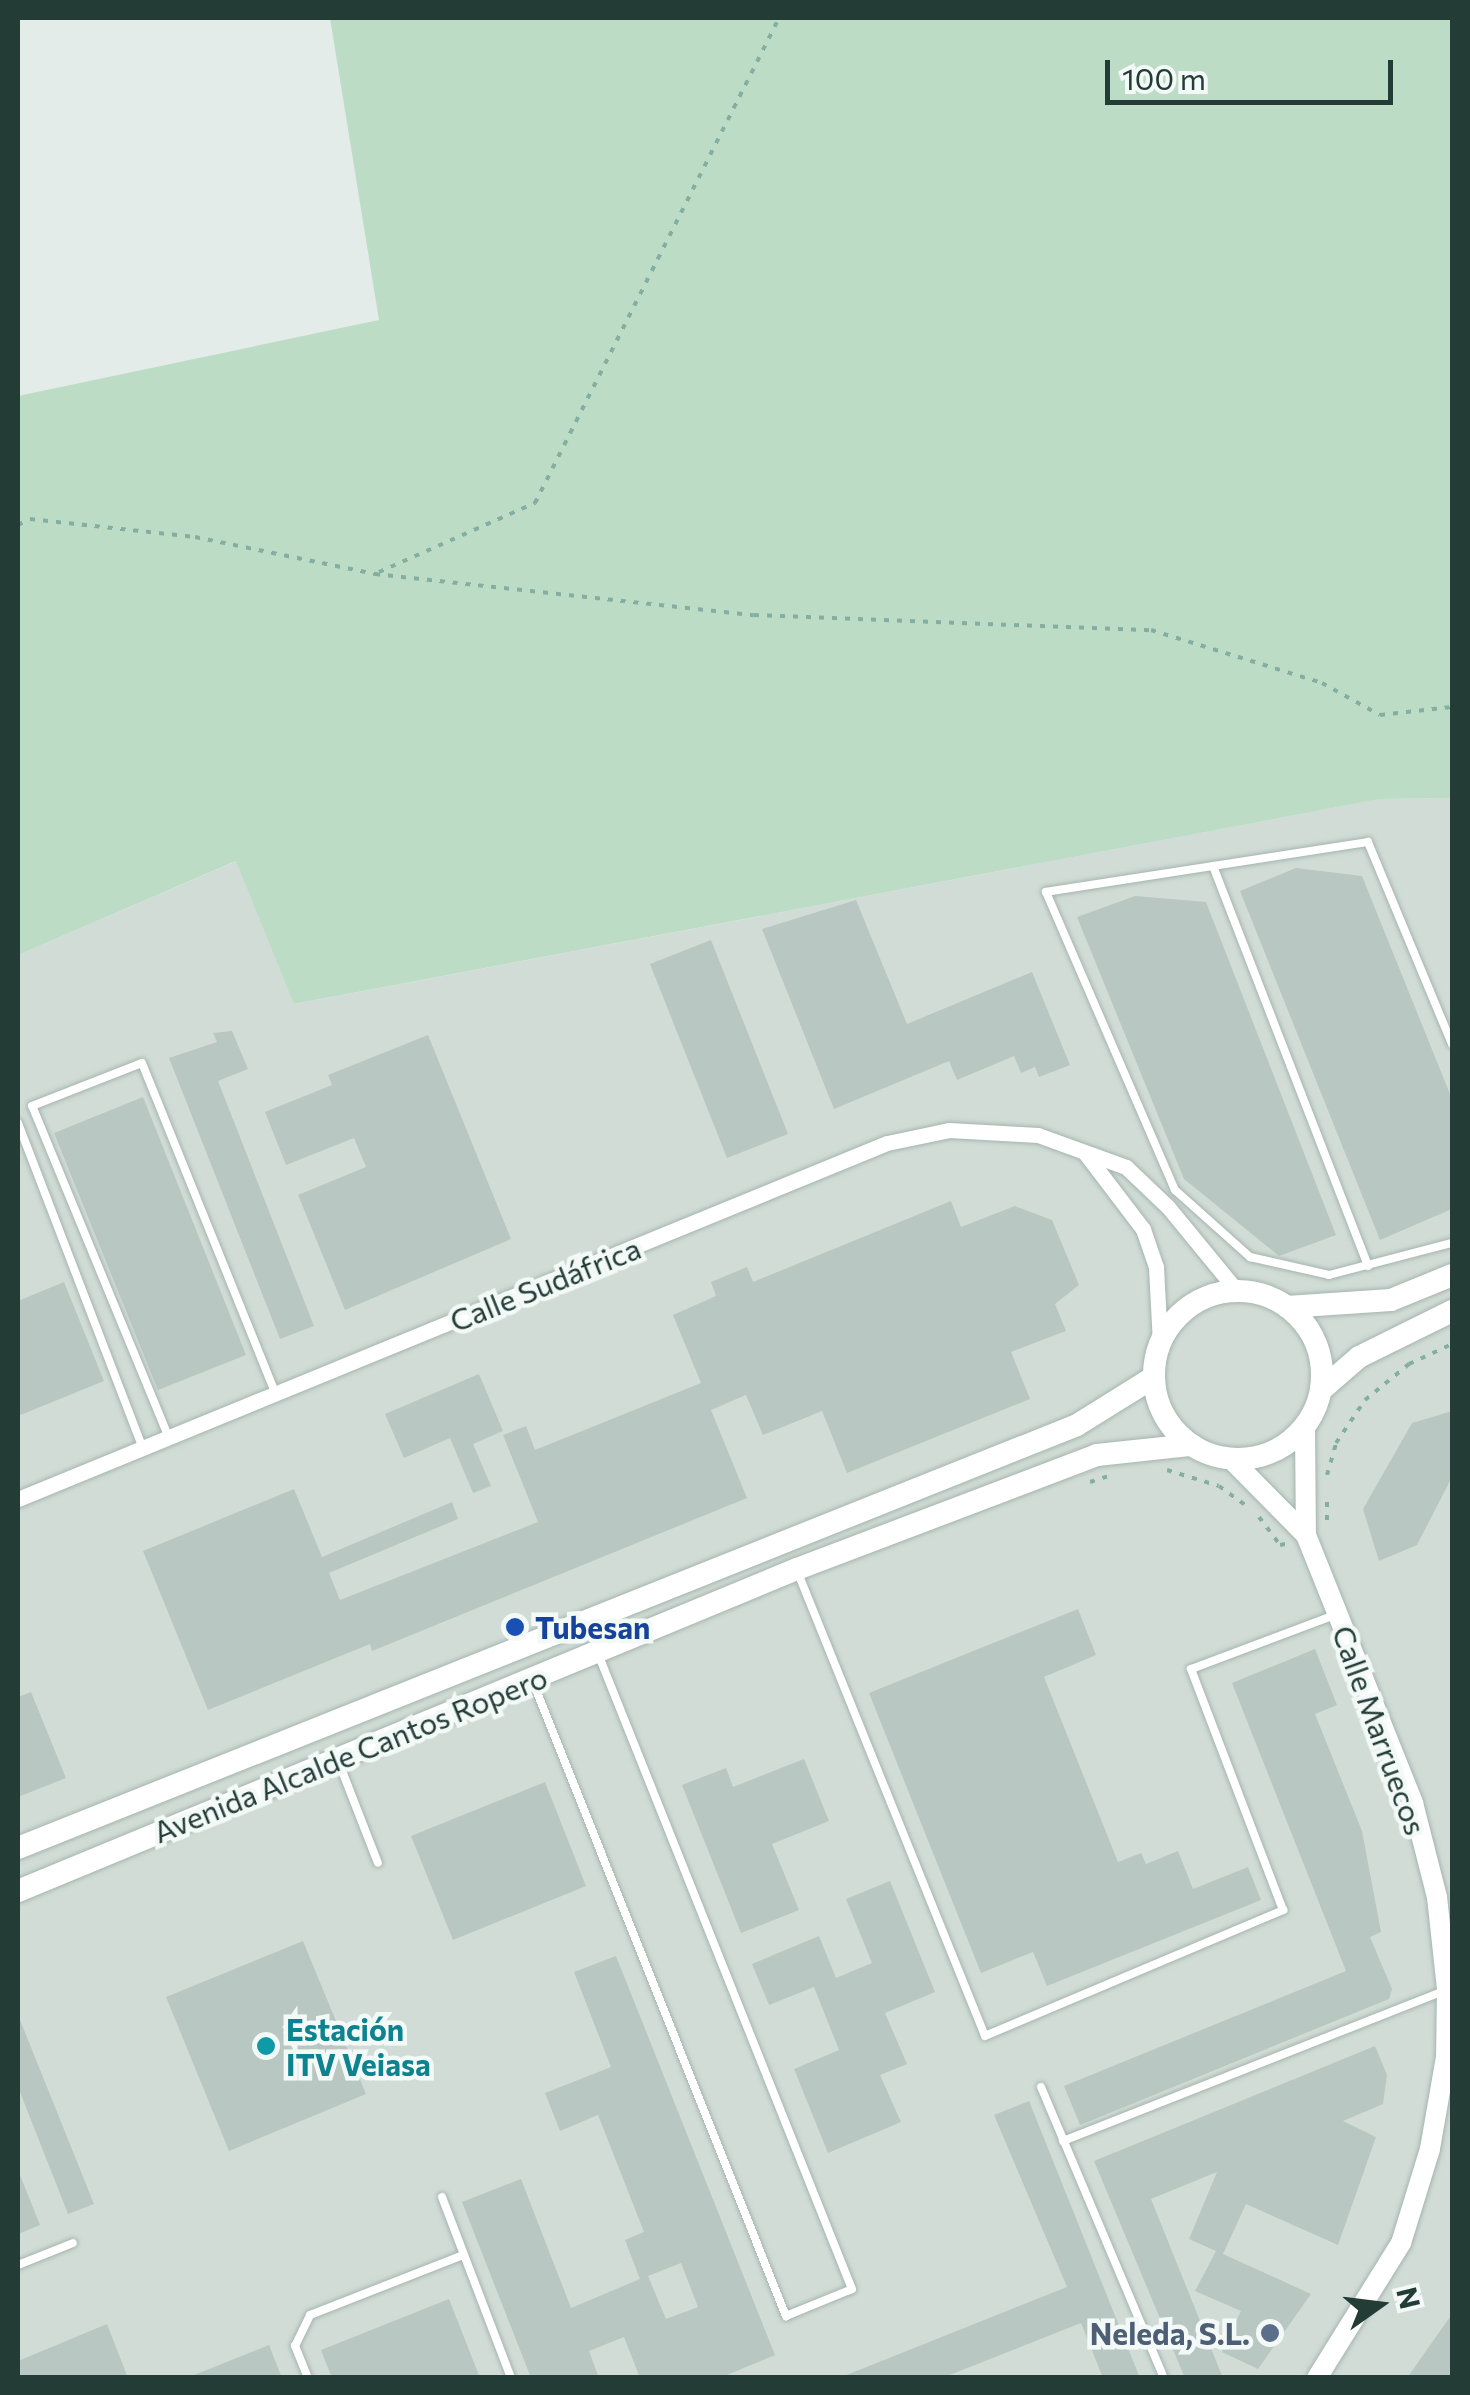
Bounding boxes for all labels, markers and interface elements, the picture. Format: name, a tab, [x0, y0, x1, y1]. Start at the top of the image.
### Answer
scale bar	[1110, 40, 1398, 102]
text: 100 m	[1122, 59, 1206, 96]
street label: Calle Sudáfrica	[444, 1229, 646, 1339]
place label: Tubesan	[535, 1609, 650, 1645]
marker: Tubesan	[504, 1616, 526, 1638]
street label: Calle Marruecos	[1325, 1621, 1435, 1839]
street label: Avenida Alcalde Cantos Ropero	[148, 1658, 552, 1850]
place label: Estación ITV Veiasa	[286, 2011, 431, 2082]
marker: Estación ITV Veiasa	[255, 2035, 277, 2057]
north arrow	[1330, 2255, 1430, 2355]
text: N	[1390, 2283, 1428, 2312]
place label: Neleda, S.L.	[1090, 2315, 1250, 2351]
marker: Neleda, S.L.	[1259, 2322, 1281, 2344]

